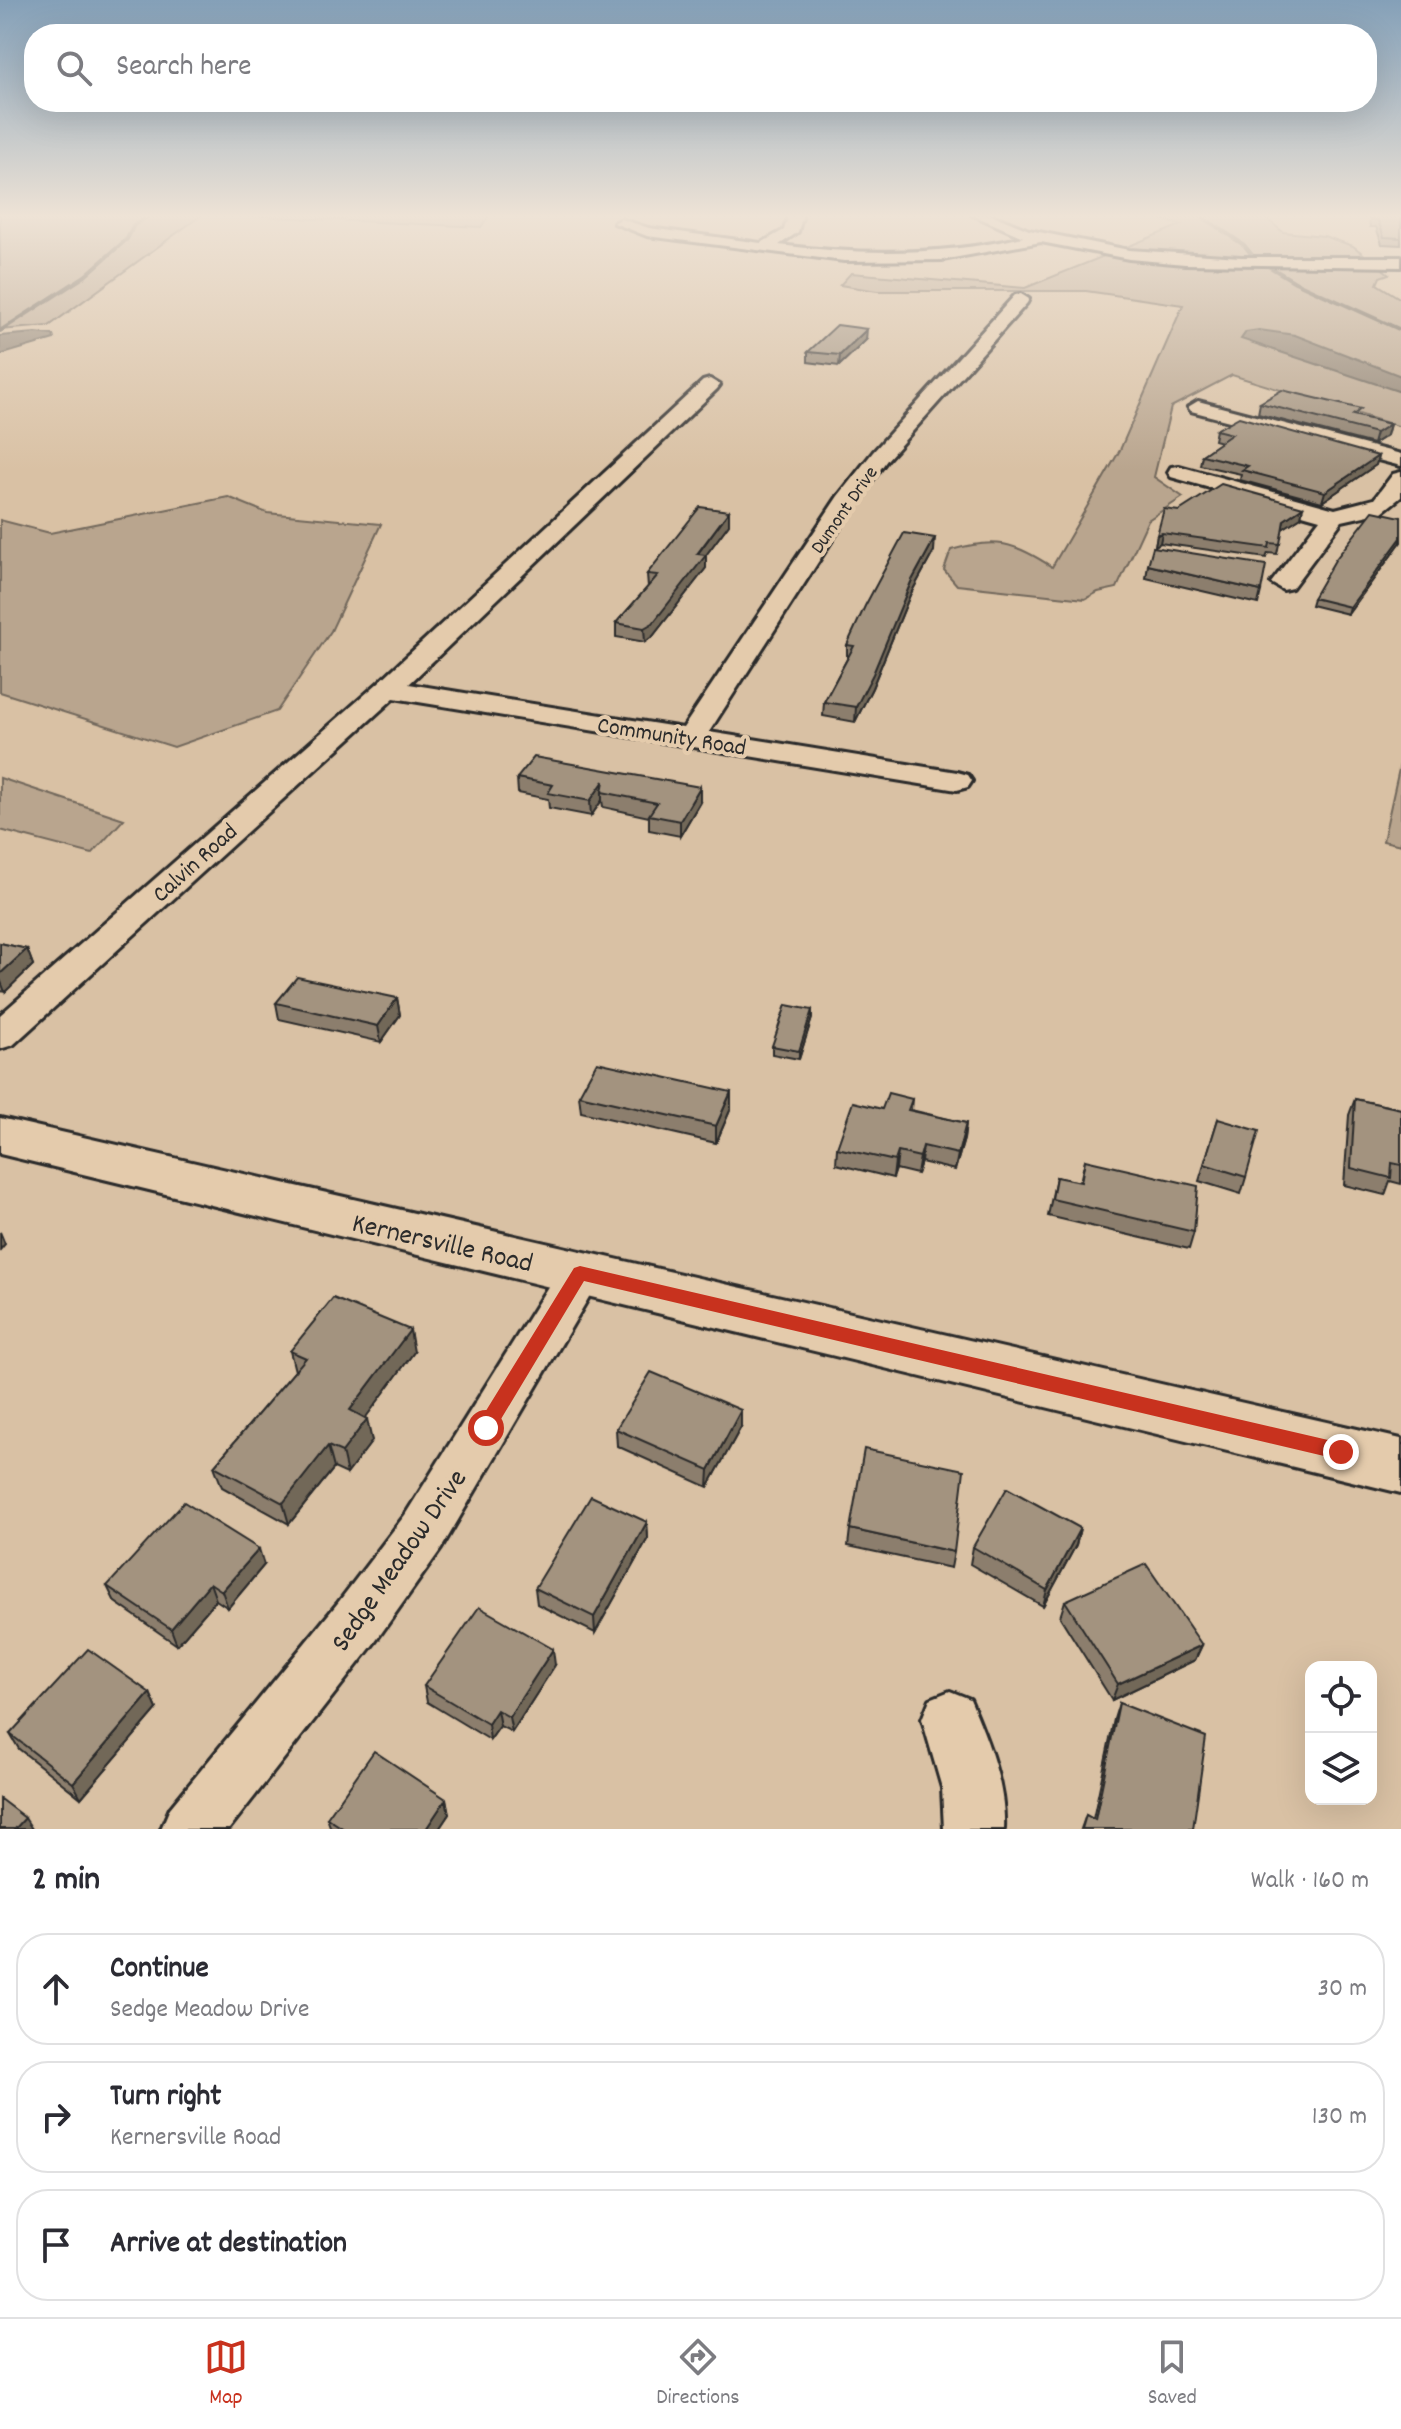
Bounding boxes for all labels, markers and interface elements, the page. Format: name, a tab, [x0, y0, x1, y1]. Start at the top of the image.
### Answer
search box	[24, 24, 1377, 112]
icon: search	[52, 46, 96, 90]
text: Search here	[116, 47, 252, 90]
street label: Dumont Drive	[805, 461, 886, 560]
street label: Community Road	[595, 709, 748, 767]
street label: Calvin Road	[146, 817, 246, 912]
street label: Kernersville Road	[348, 1206, 536, 1286]
route start	[468, 1410, 504, 1446]
route end	[1323, 1434, 1359, 1470]
street label: Sedge Meadow Drive	[323, 1462, 479, 1661]
map controls	[1305, 1661, 1377, 1805]
button: locate	[1305, 1661, 1377, 1733]
button: layers	[1305, 1733, 1377, 1805]
text: 2 min	[32, 1857, 100, 1906]
text: Walk · 160 m	[1251, 1863, 1369, 1900]
text: Continue	[110, 1949, 209, 1992]
icon: ahead	[34, 1967, 78, 2011]
text: 30 m	[1317, 1971, 1367, 2008]
text: Sedge Meadow Drive	[110, 1992, 309, 2029]
text: Turn right	[110, 2077, 221, 2120]
icon: right	[34, 2095, 78, 2139]
text: 130 m	[1312, 2099, 1367, 2136]
text: Kernersville Road	[110, 2120, 281, 2157]
icon: arrive	[34, 2223, 78, 2267]
text: Arrive at destination	[110, 2224, 347, 2267]
tab: Map	[204, 2335, 248, 2414]
tab: Directions	[656, 2335, 740, 2414]
tab: Saved	[1148, 2335, 1197, 2414]

